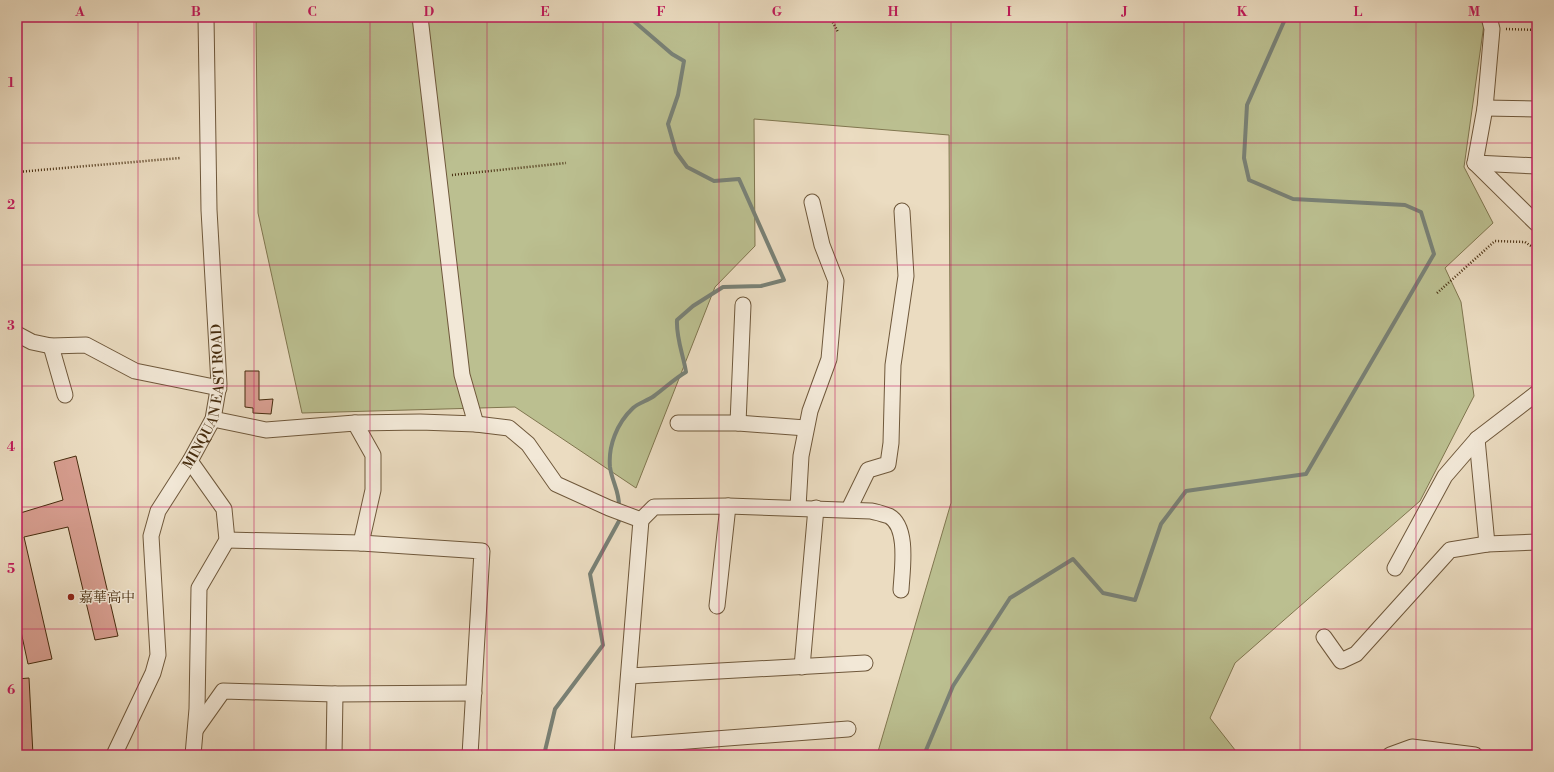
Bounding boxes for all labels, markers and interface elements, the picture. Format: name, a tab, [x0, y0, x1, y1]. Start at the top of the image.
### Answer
text: A	[74, 4, 85, 20]
text: B	[191, 4, 201, 20]
text: C	[307, 4, 317, 20]
text: D	[424, 4, 434, 20]
text: E	[540, 4, 550, 20]
text: F	[656, 4, 666, 20]
text: G	[772, 4, 783, 20]
text: H	[888, 4, 899, 20]
text: I	[1006, 4, 1012, 20]
text: J	[1120, 4, 1128, 20]
text: K	[1237, 4, 1248, 20]
text: L	[1354, 4, 1363, 20]
text: M	[1468, 4, 1480, 20]
text: 1	[8, 75, 15, 91]
text: 2	[7, 197, 15, 213]
text: 3	[7, 318, 15, 334]
street label: MINQUAN EAST ROAD	[179, 323, 229, 473]
text: 4	[7, 439, 16, 455]
text: 5	[7, 561, 15, 577]
place label: 嘉華高中	[79, 589, 135, 607]
marker: 嘉華高中	[66, 592, 76, 602]
text: 6	[7, 682, 15, 698]

